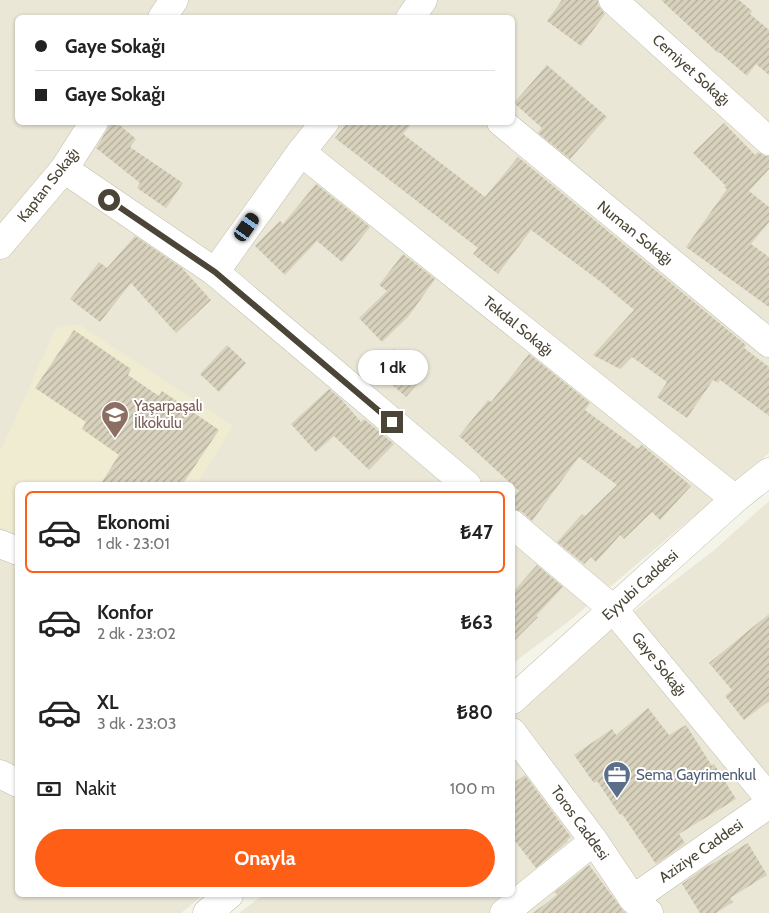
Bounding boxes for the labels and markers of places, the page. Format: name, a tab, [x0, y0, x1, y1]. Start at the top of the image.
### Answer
place label: Yaşarpaşalı İlkokulu	[133, 397, 203, 432]
school or university icon: Yaşarpaşalı İlkokulu	[100, 400, 130, 439]
office icon: Sema Gayrimenkul	[602, 760, 632, 799]
place label: Sema Gayrimenkul	[636, 766, 756, 784]

